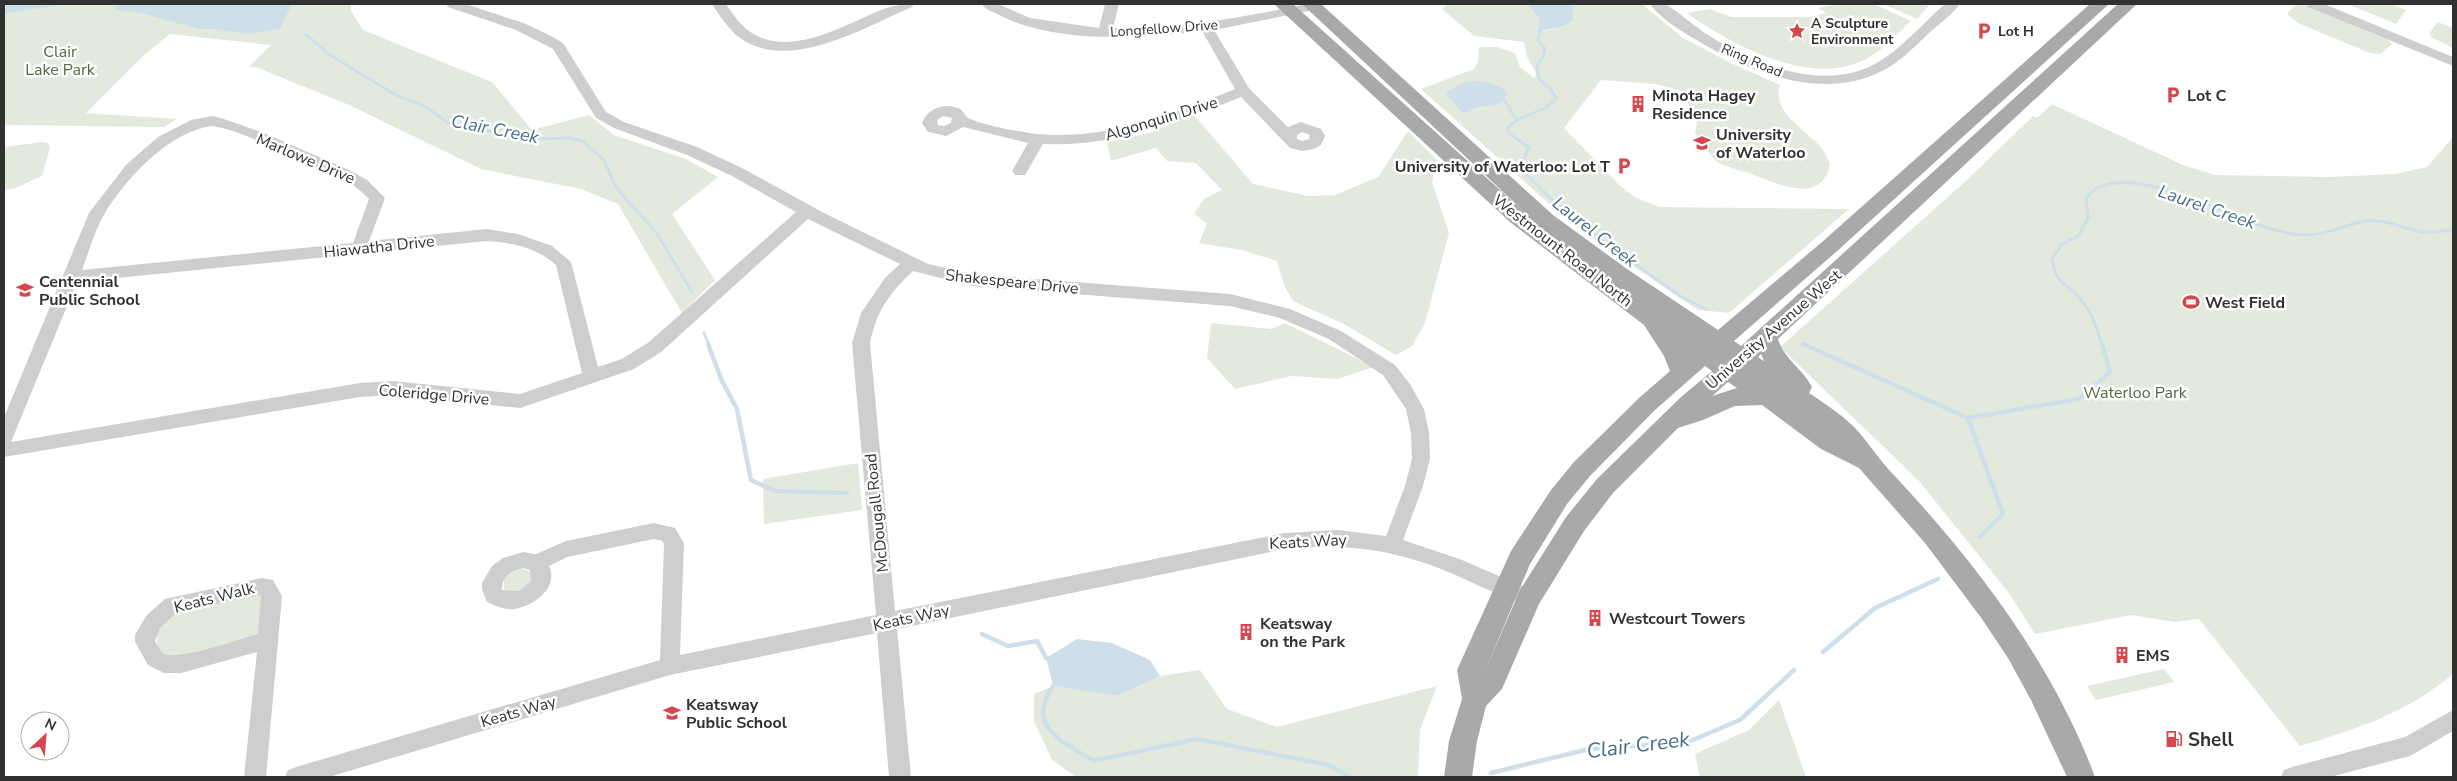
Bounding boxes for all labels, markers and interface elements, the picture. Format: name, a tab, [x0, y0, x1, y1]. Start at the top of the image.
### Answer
place label: A Sculpture Environment	[1811, 14, 1894, 49]
street label: Longfellow Drive	[1110, 15, 1218, 42]
place icon: A Sculpture Environment	[1787, 21, 1807, 41]
parking icon: Lot H	[1974, 21, 1994, 41]
place label: Lot H	[1998, 22, 2034, 41]
street label: Ring Road	[1718, 39, 1785, 82]
park label: Clair Lake Park	[25, 41, 96, 81]
place label: Minota Hagey Residence	[1652, 85, 1756, 125]
parking icon: Lot C	[2163, 85, 2183, 105]
place label: Lot C	[2187, 85, 2227, 107]
street label: Algonquin Drive	[1102, 91, 1220, 147]
building icon: Minota Hagey Residence	[1628, 94, 1648, 114]
water label: Clair Creek	[449, 109, 542, 149]
place label: University of Waterloo	[1716, 124, 1805, 164]
street label: Marlowe Drive	[253, 128, 358, 190]
school or university icon: University of Waterloo	[1692, 133, 1712, 153]
place label: University of Waterloo: Lot T	[1395, 156, 1610, 178]
parking icon: University of Waterloo: Lot T	[1614, 156, 1634, 176]
water label: Laurel Creek	[2155, 179, 2260, 235]
street label: Westmount Road North	[1488, 189, 1637, 312]
water label: Laurel Creek	[1547, 191, 1643, 273]
street label: Hiawatha Drive	[323, 230, 436, 264]
street label: Shakespeare Drive	[944, 264, 1080, 300]
street label: University Avenue West	[1701, 264, 1847, 395]
place label: Centennial Public School	[39, 271, 140, 311]
school or university icon: Centennial Public School	[15, 280, 35, 300]
sports icon: West Field	[2181, 292, 2201, 312]
place label: West Field	[2205, 292, 2285, 314]
street label: Coleridge Drive	[378, 379, 490, 411]
park label: Waterloo Park	[2083, 382, 2188, 404]
street label: McDougall Road	[860, 452, 894, 573]
street label: Keats Way	[1269, 529, 1348, 555]
street label: Keats Walk	[172, 577, 258, 619]
street label: Keats Way	[871, 599, 952, 637]
building icon: Westcourt Towers	[1585, 608, 1605, 628]
place label: Westcourt Towers	[1609, 608, 1745, 630]
place label: Keatsway on the Park	[1260, 613, 1345, 653]
building icon: Keatsway on the Park	[1236, 622, 1256, 642]
building icon: EMS	[2112, 645, 2132, 665]
place label: EMS	[2136, 645, 2170, 667]
street label: Keats Way	[478, 690, 559, 733]
place label: Keatsway Public School	[686, 694, 787, 734]
school or university icon: Keatsway Public School	[662, 703, 682, 723]
north arrow	[20, 711, 70, 761]
text: N	[42, 714, 59, 736]
water label: Clair Creek	[1585, 725, 1692, 765]
place label: Shell	[2188, 727, 2234, 753]
fuel station icon: Shell	[2164, 729, 2184, 749]

